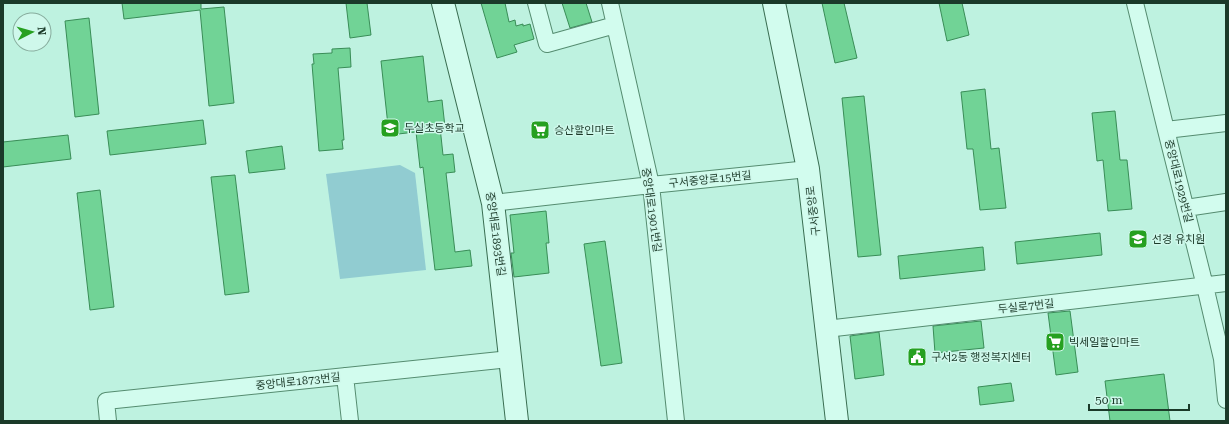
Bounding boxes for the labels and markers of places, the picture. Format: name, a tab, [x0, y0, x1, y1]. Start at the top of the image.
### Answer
school or university icon: 두실초등학교	[379, 117, 401, 139]
supermarket icon: 승산할인마트	[529, 119, 551, 141]
place label: 두실초등학교	[404, 122, 465, 135]
place label: 승산할인마트	[554, 124, 615, 137]
school or university icon: 선경 유치원	[1127, 228, 1149, 250]
place label: 선경 유치원	[1152, 233, 1205, 246]
supermarket icon: 빅세일할인마트	[1044, 331, 1066, 353]
place label: 빅세일할인마트	[1069, 336, 1140, 349]
public building icon: 구서2동 행정복지센터	[906, 346, 928, 368]
place label: 구서2동 행정복지센터	[931, 351, 1031, 364]

